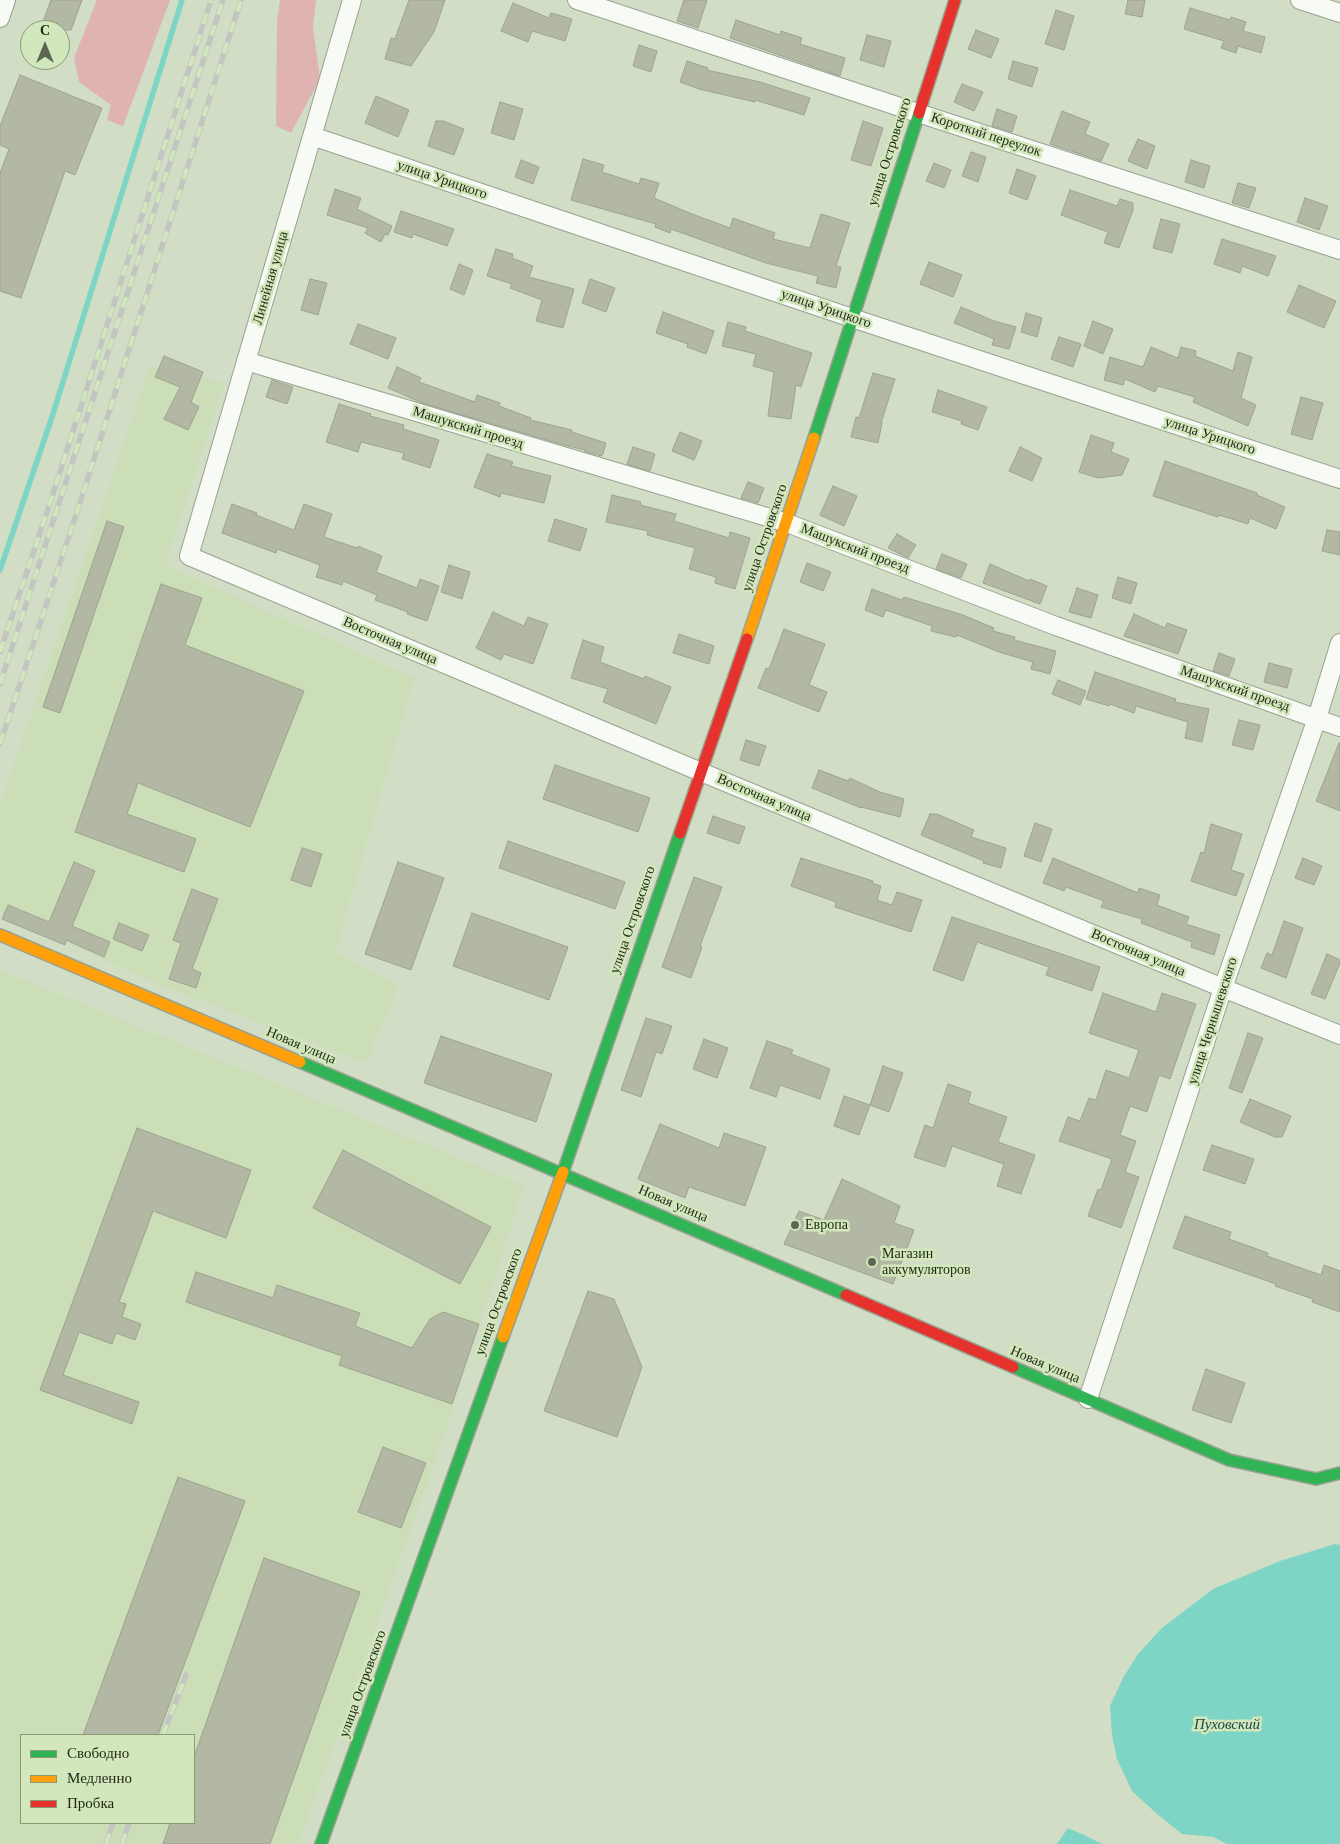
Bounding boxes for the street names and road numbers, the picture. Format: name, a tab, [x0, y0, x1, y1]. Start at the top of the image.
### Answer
street label: улица Островского	[865, 96, 915, 208]
street label: Короткий переулок	[929, 109, 1043, 161]
street label: улица Урицкого	[395, 157, 489, 203]
street label: Линейная улица	[250, 229, 292, 327]
street label: улица Урицкого	[779, 286, 873, 332]
street label: Машукский проезд	[411, 403, 525, 453]
street label: улица Урицкого	[1163, 413, 1257, 459]
street label: улица Островского	[739, 482, 791, 594]
street label: Машукский проезд	[798, 521, 912, 577]
street label: Восточная улица	[340, 614, 440, 668]
street label: Машукский проезд	[1178, 662, 1292, 716]
street label: Восточная улица	[714, 771, 814, 825]
street label: улица Островского	[607, 864, 659, 976]
street label: Восточная улица	[1088, 926, 1188, 980]
street label: улица Чернышевского	[1185, 955, 1241, 1087]
street label: Новая улица	[264, 1024, 338, 1068]
street label: Новая улица	[636, 1182, 710, 1226]
street label: улица Островского	[472, 1246, 526, 1358]
street label: Новая улица	[1008, 1343, 1082, 1387]
street label: улица Островского	[336, 1628, 390, 1740]

